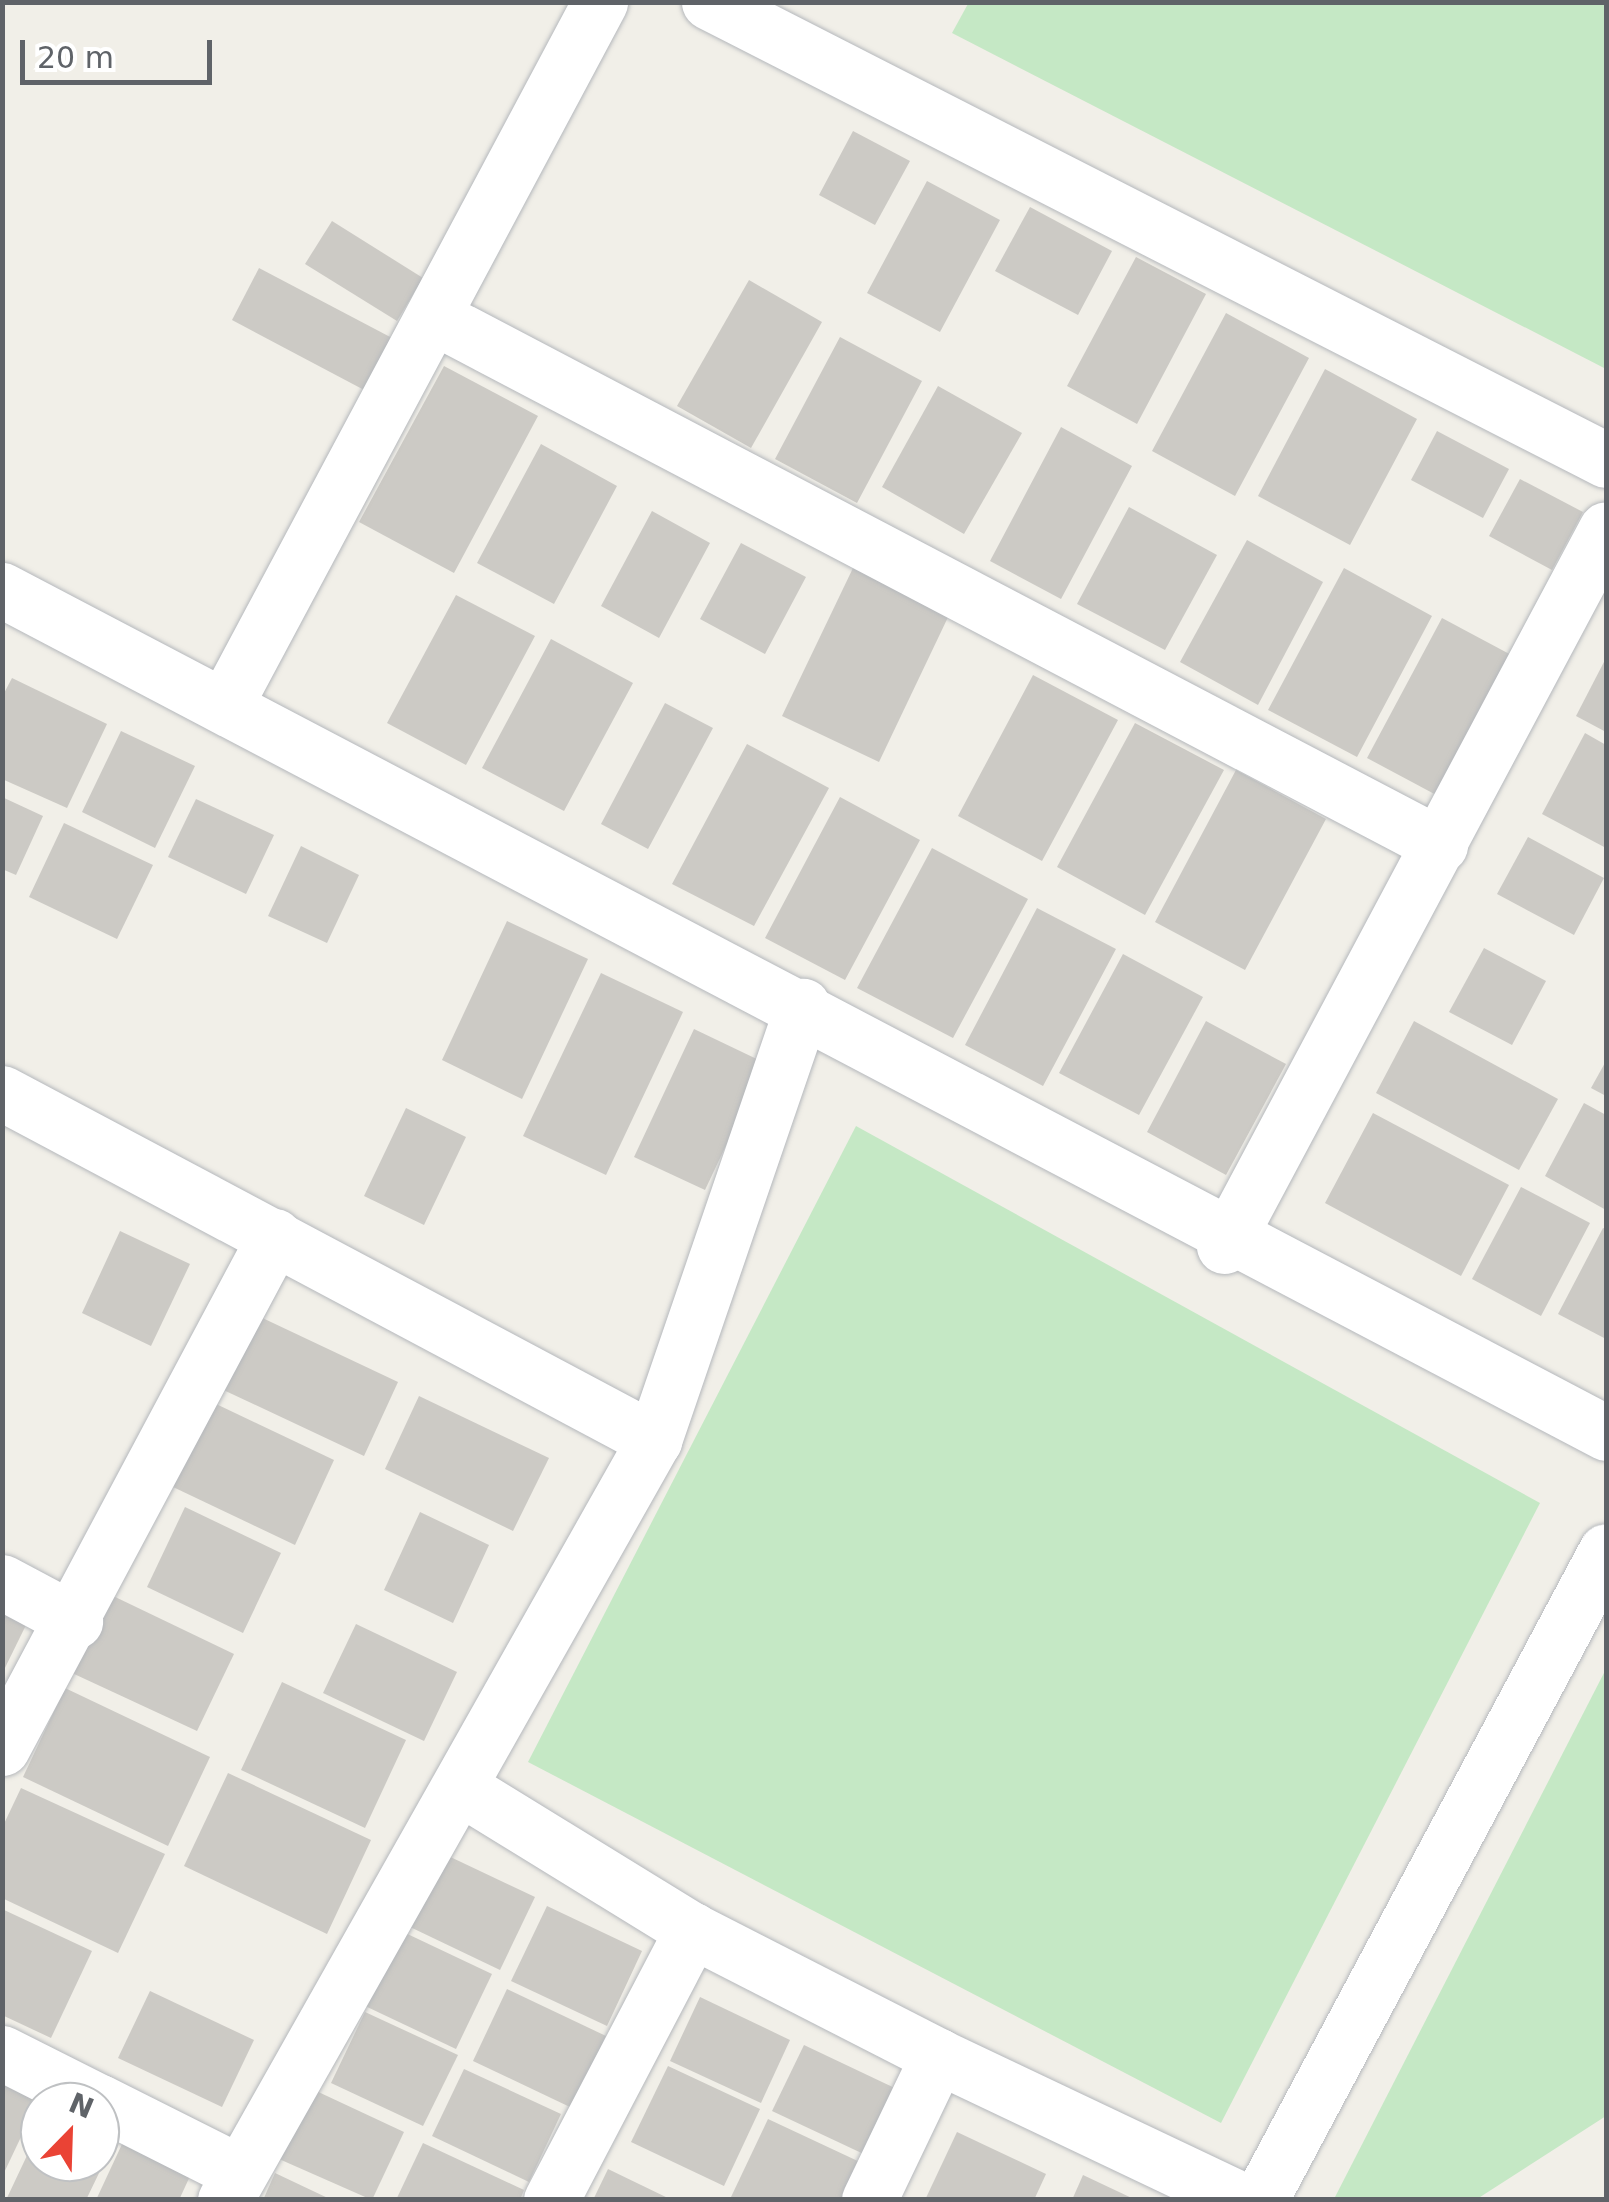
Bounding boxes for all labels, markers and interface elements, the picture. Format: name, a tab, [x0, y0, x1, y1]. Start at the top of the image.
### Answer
scale bar	[25, 20, 218, 82]
text: 20 m	[37, 40, 114, 75]
north arrow	[20, 2082, 120, 2182]
text: N	[64, 2086, 98, 2126]

